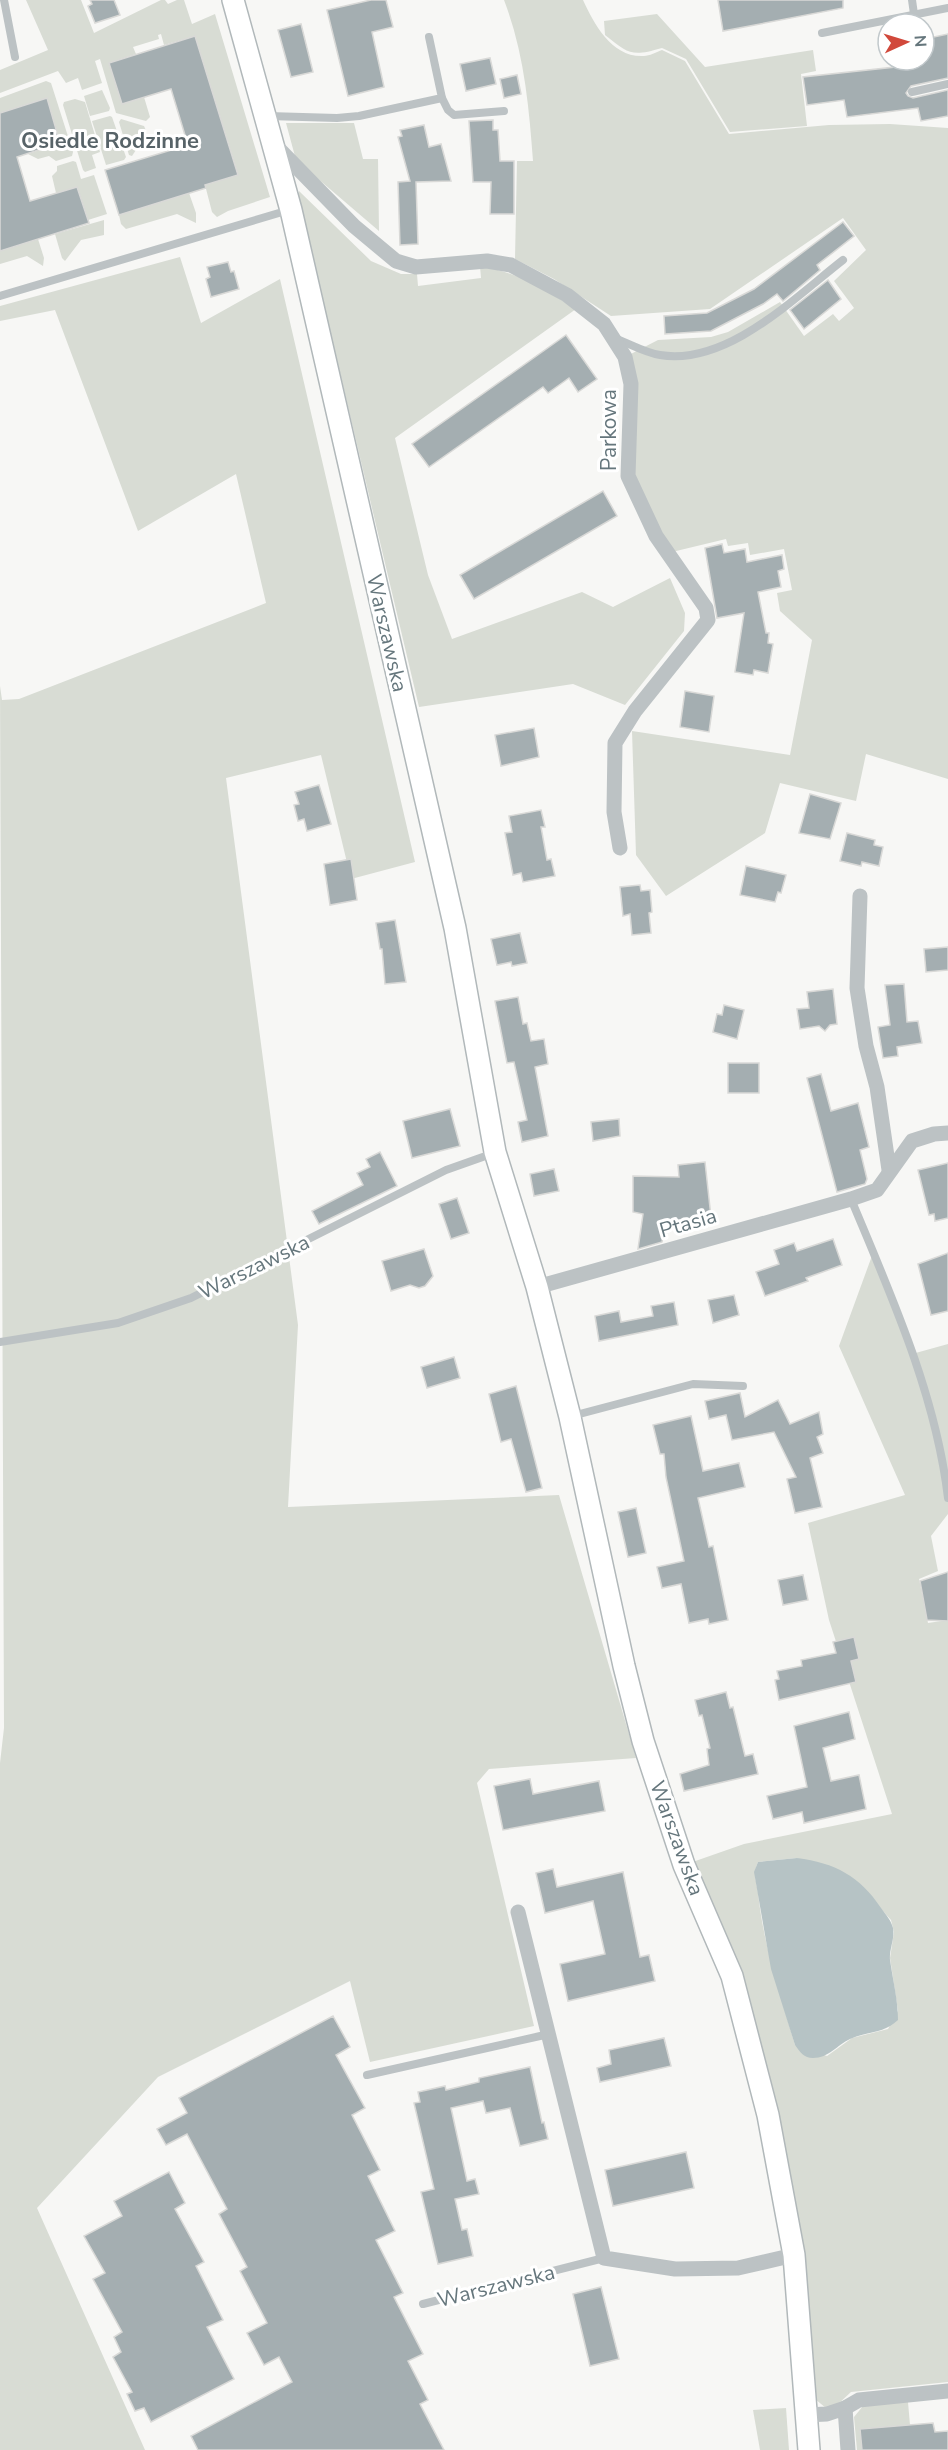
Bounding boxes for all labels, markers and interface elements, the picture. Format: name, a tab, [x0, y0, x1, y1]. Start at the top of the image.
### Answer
north arrow	[876, 12, 936, 72]
text: N	[909, 34, 931, 48]
district label: Osiedle Rodzinne	[21, 126, 199, 156]
street label: Parkowa	[595, 389, 623, 471]
street label: Warszawska	[360, 571, 414, 695]
street label: Ptasia	[656, 1202, 720, 1244]
street label: Warszawska	[194, 1228, 314, 1306]
street label: Warszawska	[643, 1777, 711, 1899]
street label: Warszawska	[434, 2258, 558, 2314]

